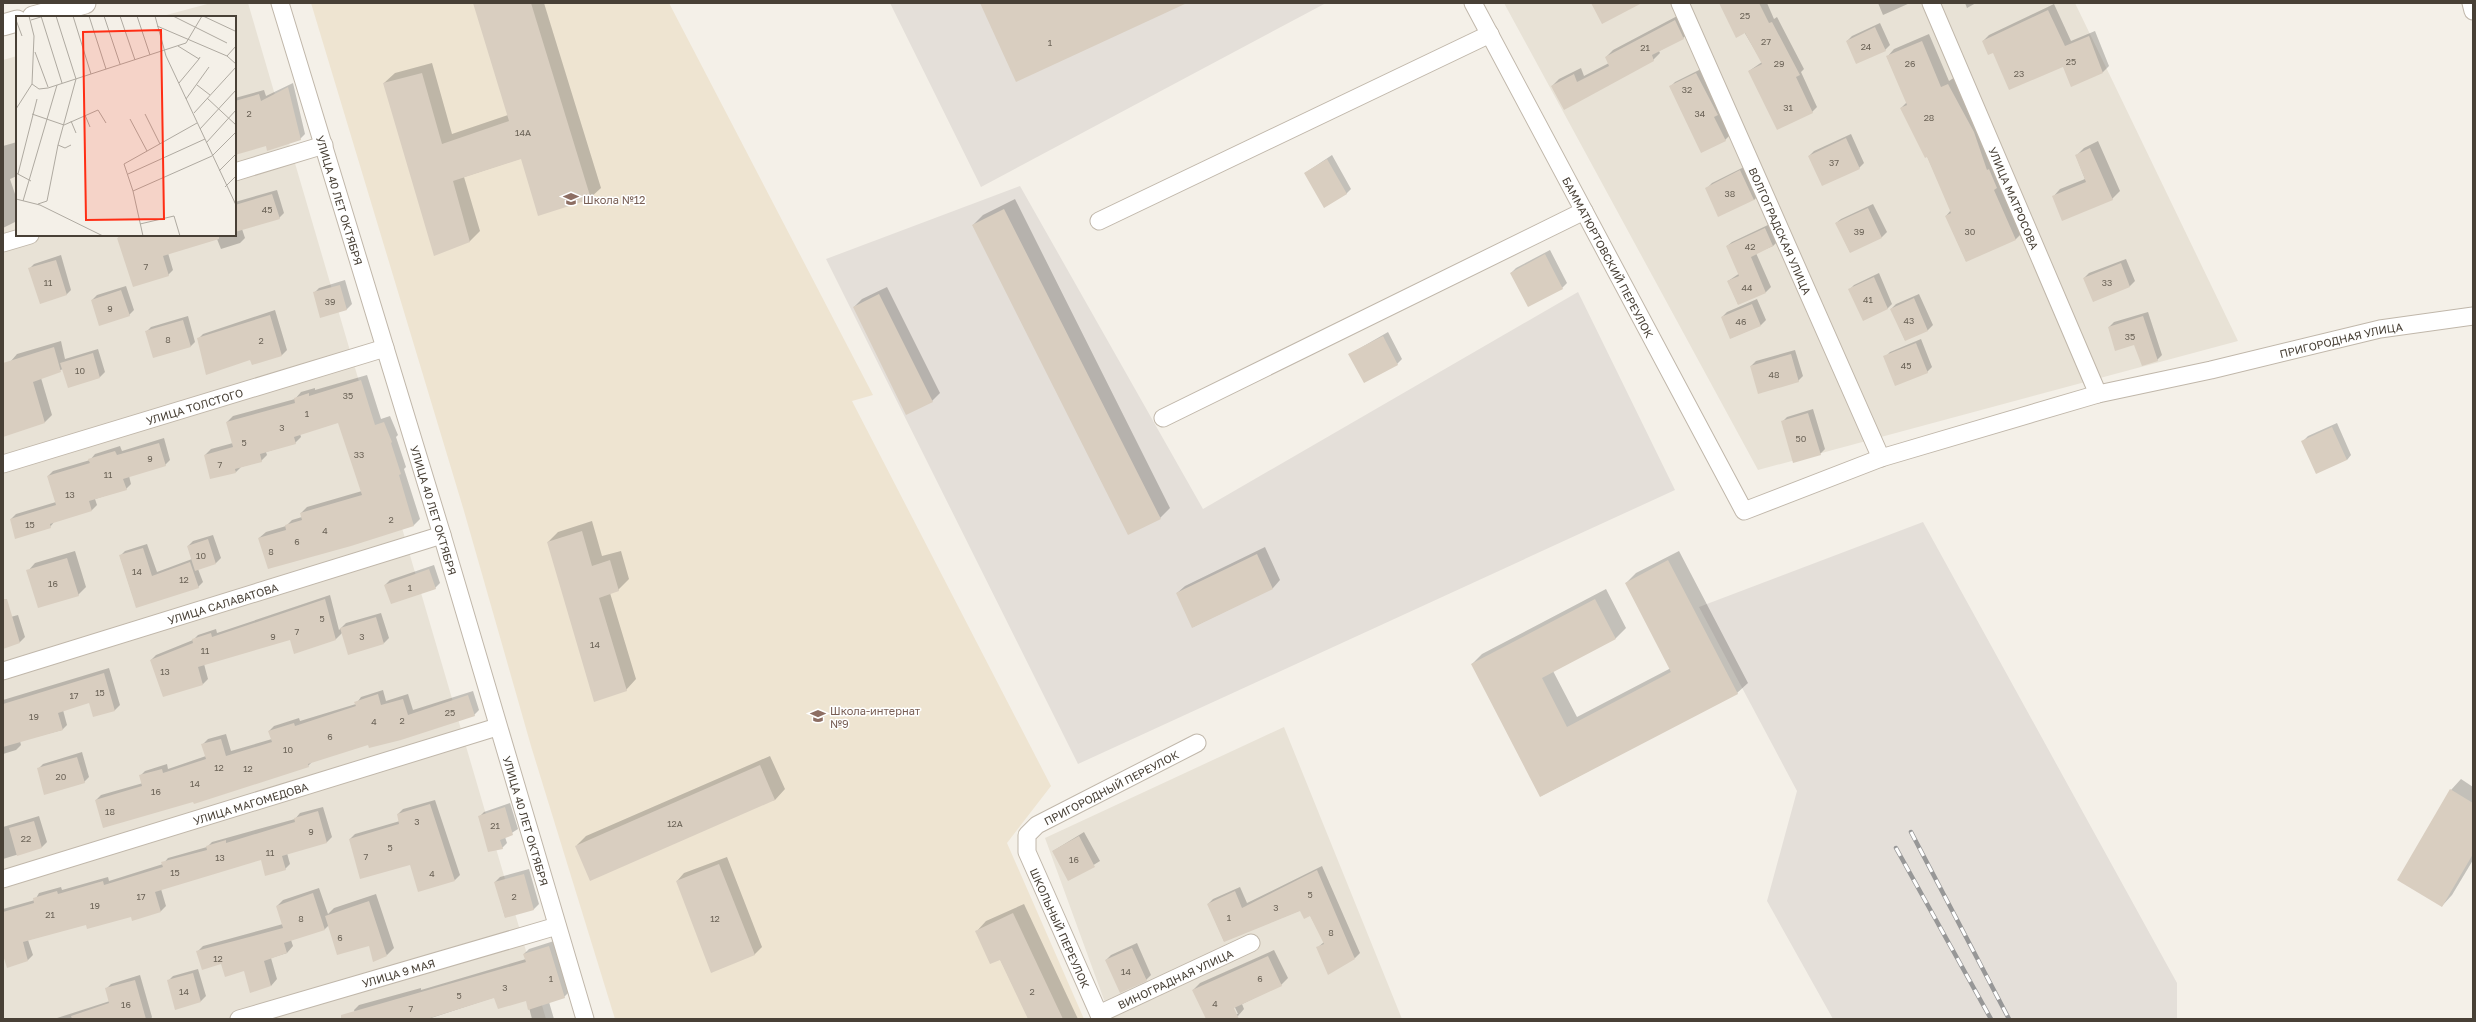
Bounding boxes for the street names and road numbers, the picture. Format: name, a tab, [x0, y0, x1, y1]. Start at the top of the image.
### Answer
street label: УЛИЦА 40 ЛЕТ ОКТЯБРЯ	[314, 134, 366, 266]
street label: УЛИЦА МАТРОСОВА	[1987, 145, 2042, 252]
street label: ВОЛГОГРАДСКАЯ УЛИЦА	[1747, 165, 1815, 297]
street label: БАММАТЮРТОВСКИЙ ПЕРЕУЛОК	[1560, 174, 1657, 340]
street label: ПРИГОРОДНАЯ УЛИЦА	[2278, 319, 2404, 360]
street label: УЛИЦА ТОЛСТОГО	[144, 385, 244, 427]
street label: УЛИЦА 40 ЛЕТ ОКТЯБРЯ	[409, 444, 460, 576]
street label: УЛИЦА САЛАВАТОВА	[166, 580, 280, 626]
street label: ПРИГОРОДНЫЙ ПЕРЕУЛОК	[1041, 747, 1181, 827]
street label: УЛИЦА 40 ЛЕТ ОКТЯБРЯ	[501, 754, 552, 887]
street label: УЛИЦА МАГОМЕДОВА	[191, 779, 310, 827]
street label: ШКОЛЬНЫЙ ПЕРЕУЛОК	[1028, 866, 1092, 990]
street label: ВИНОГРАДНАЯ УЛИЦА	[1115, 946, 1235, 1011]
street label: УЛИЦА 9 МАЯ	[360, 956, 436, 989]

